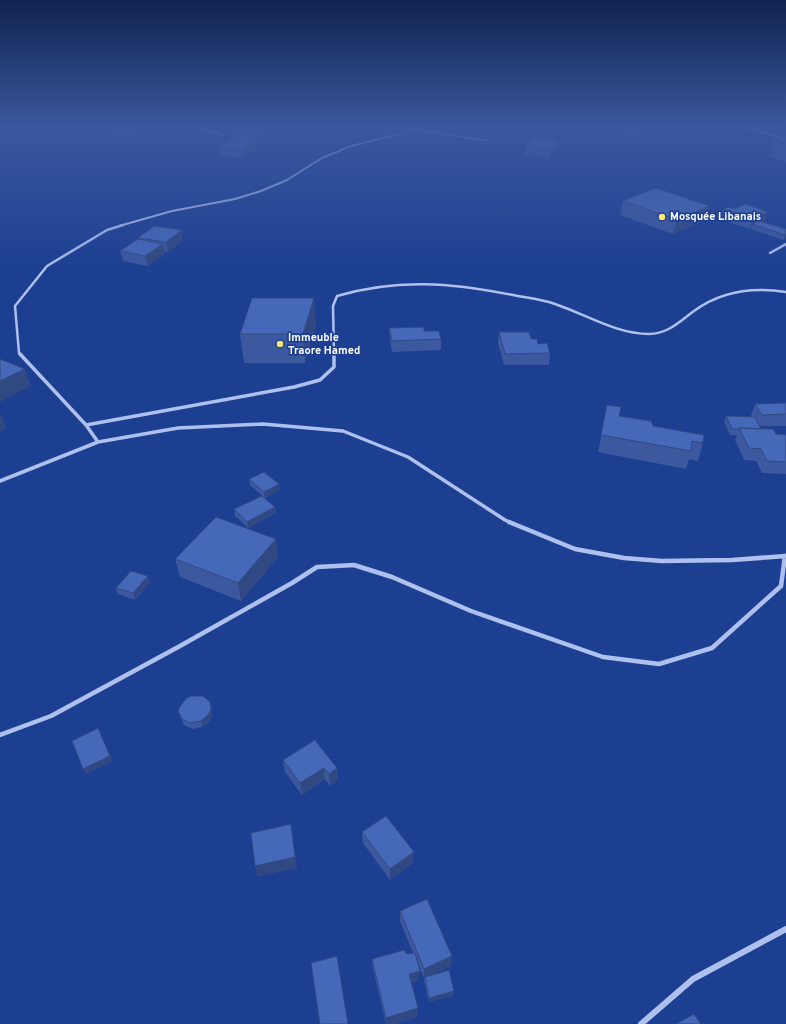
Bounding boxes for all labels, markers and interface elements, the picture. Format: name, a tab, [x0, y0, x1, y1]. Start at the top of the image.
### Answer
place label: Mosquée Libanais	[670, 210, 761, 224]
marker: Mosquée Libanais	[657, 212, 667, 222]
place label: Immeuble Traore Hamed	[288, 331, 360, 358]
marker: Immeuble Traore Hamed	[275, 339, 285, 349]

